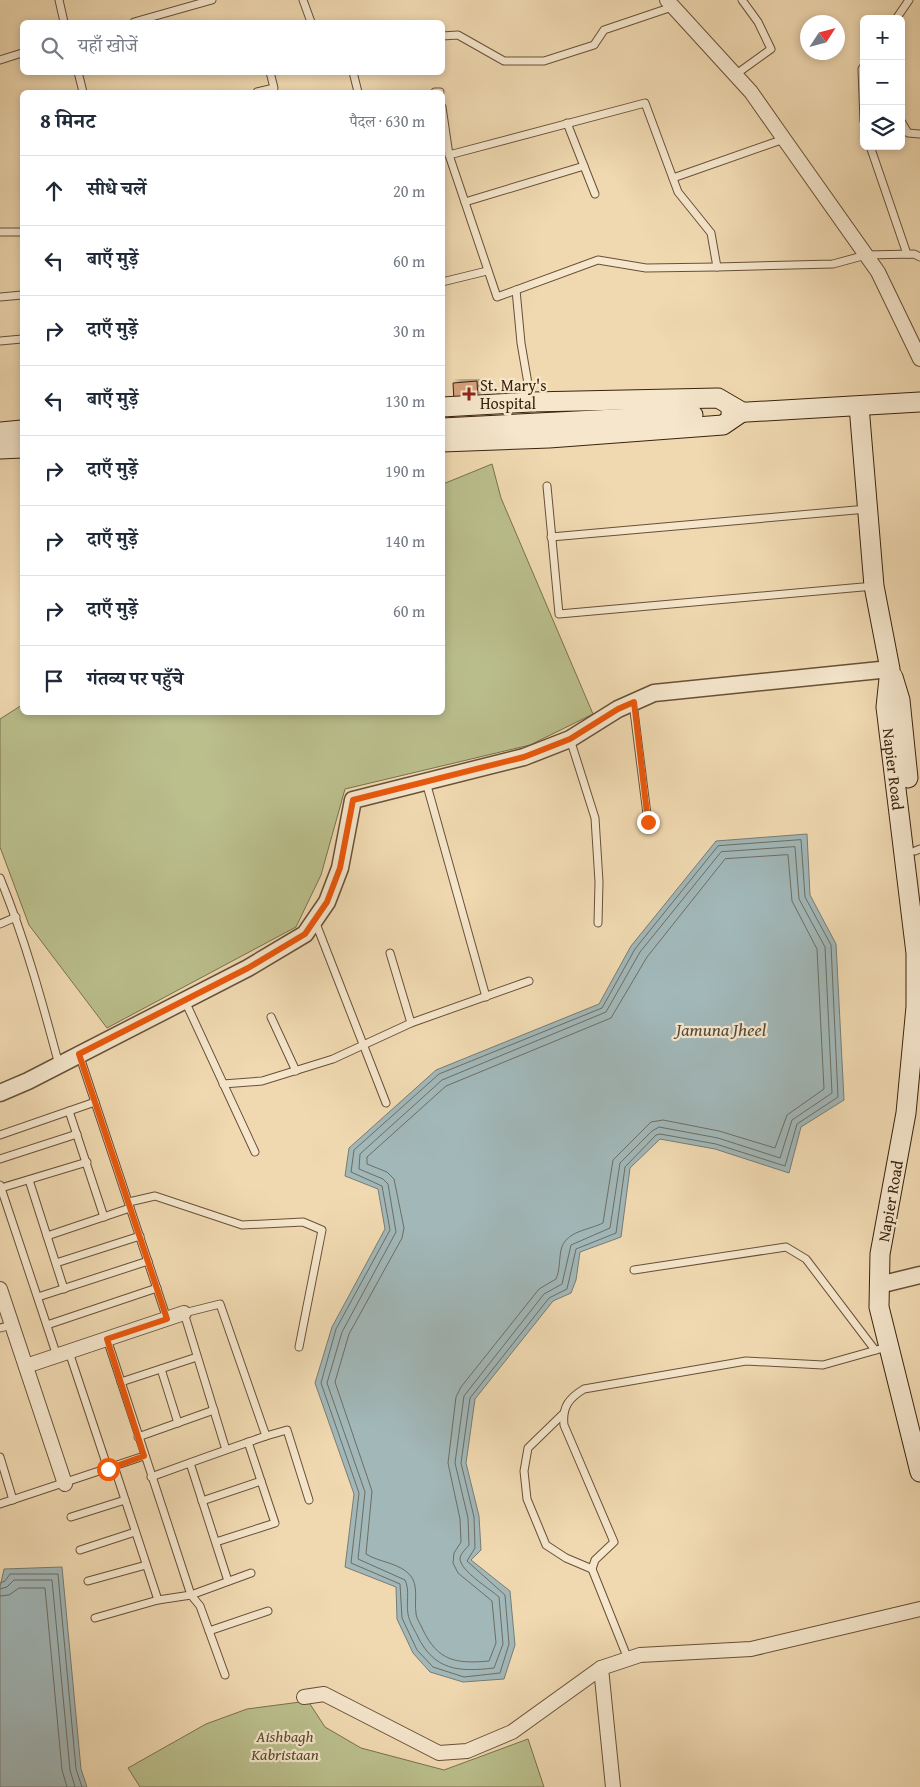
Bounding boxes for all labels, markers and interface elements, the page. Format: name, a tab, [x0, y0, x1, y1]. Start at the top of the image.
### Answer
north arrow	[800, 15, 845, 60]
map controls	[860, 15, 905, 150]
button: +	[860, 15, 905, 60]
search box	[20, 20, 445, 75]
text: यहाँ खोजें	[78, 31, 138, 59]
icon: search	[38, 34, 66, 62]
button: −	[860, 60, 905, 105]
text: 8 मिनट	[40, 105, 95, 136]
button: layers	[860, 105, 905, 150]
text: पैदल · 630 m	[349, 109, 425, 133]
text: सीधे चलें	[87, 174, 146, 202]
icon: ahead	[40, 177, 68, 205]
text: 20 m	[393, 179, 425, 203]
text: बाएँ मुड़ें	[87, 244, 138, 272]
icon: left	[40, 247, 68, 275]
text: 60 m	[393, 249, 425, 273]
text: दाएँ मुड़ें	[87, 314, 138, 342]
icon: right	[40, 317, 68, 345]
text: 30 m	[393, 319, 425, 343]
place label: St. Mary's Hospital	[480, 373, 547, 415]
text: बाएँ मुड़ें	[87, 384, 138, 412]
icon: left	[40, 387, 68, 415]
marker: St. Mary's Hospital	[462, 387, 476, 401]
text: 130 m	[385, 389, 425, 413]
text: दाएँ मुड़ें	[87, 454, 138, 482]
icon: right	[40, 457, 68, 485]
text: 190 m	[385, 459, 425, 483]
text: दाएँ मुड़ें	[87, 524, 138, 552]
icon: right	[40, 527, 68, 555]
text: 140 m	[385, 529, 425, 553]
text: दाएँ मुड़ें	[87, 594, 138, 622]
icon: right	[40, 597, 68, 625]
text: 60 m	[393, 599, 425, 623]
text: गंतव्य पर पहुँचे	[87, 664, 183, 692]
icon: arrive	[40, 667, 68, 695]
street label: Napier Road	[877, 727, 911, 812]
route end	[637, 811, 660, 834]
water label: Jamuna Jheel	[673, 1016, 767, 1043]
street label: Napier Road	[871, 1158, 909, 1244]
route start	[97, 1458, 120, 1481]
park label: Aishbagh Kabristaan	[250, 1724, 319, 1766]

